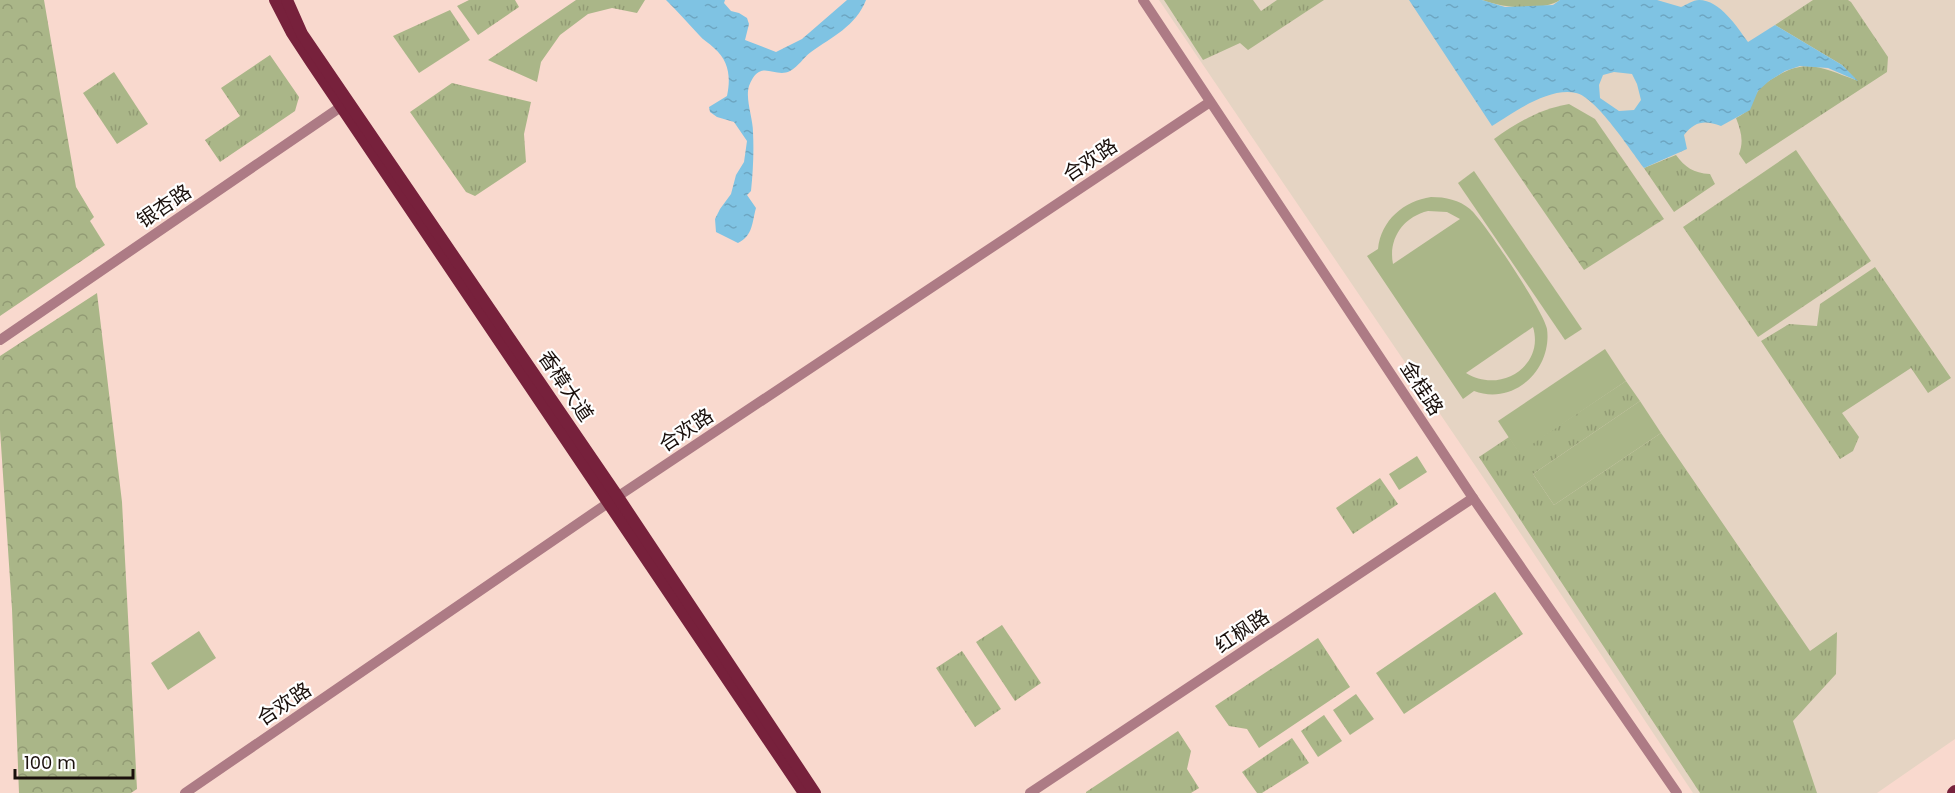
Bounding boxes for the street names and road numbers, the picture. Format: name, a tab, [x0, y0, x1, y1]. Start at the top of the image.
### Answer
street label: 合欢路	[1057, 132, 1123, 188]
street label: 银杏路	[131, 178, 197, 234]
street label: 香樟大道	[532, 345, 600, 427]
street label: 金桂路	[1394, 355, 1450, 421]
street label: 合欢路	[653, 402, 719, 458]
street label: 红枫路	[1209, 603, 1275, 659]
street label: 合欢路	[251, 676, 317, 732]

